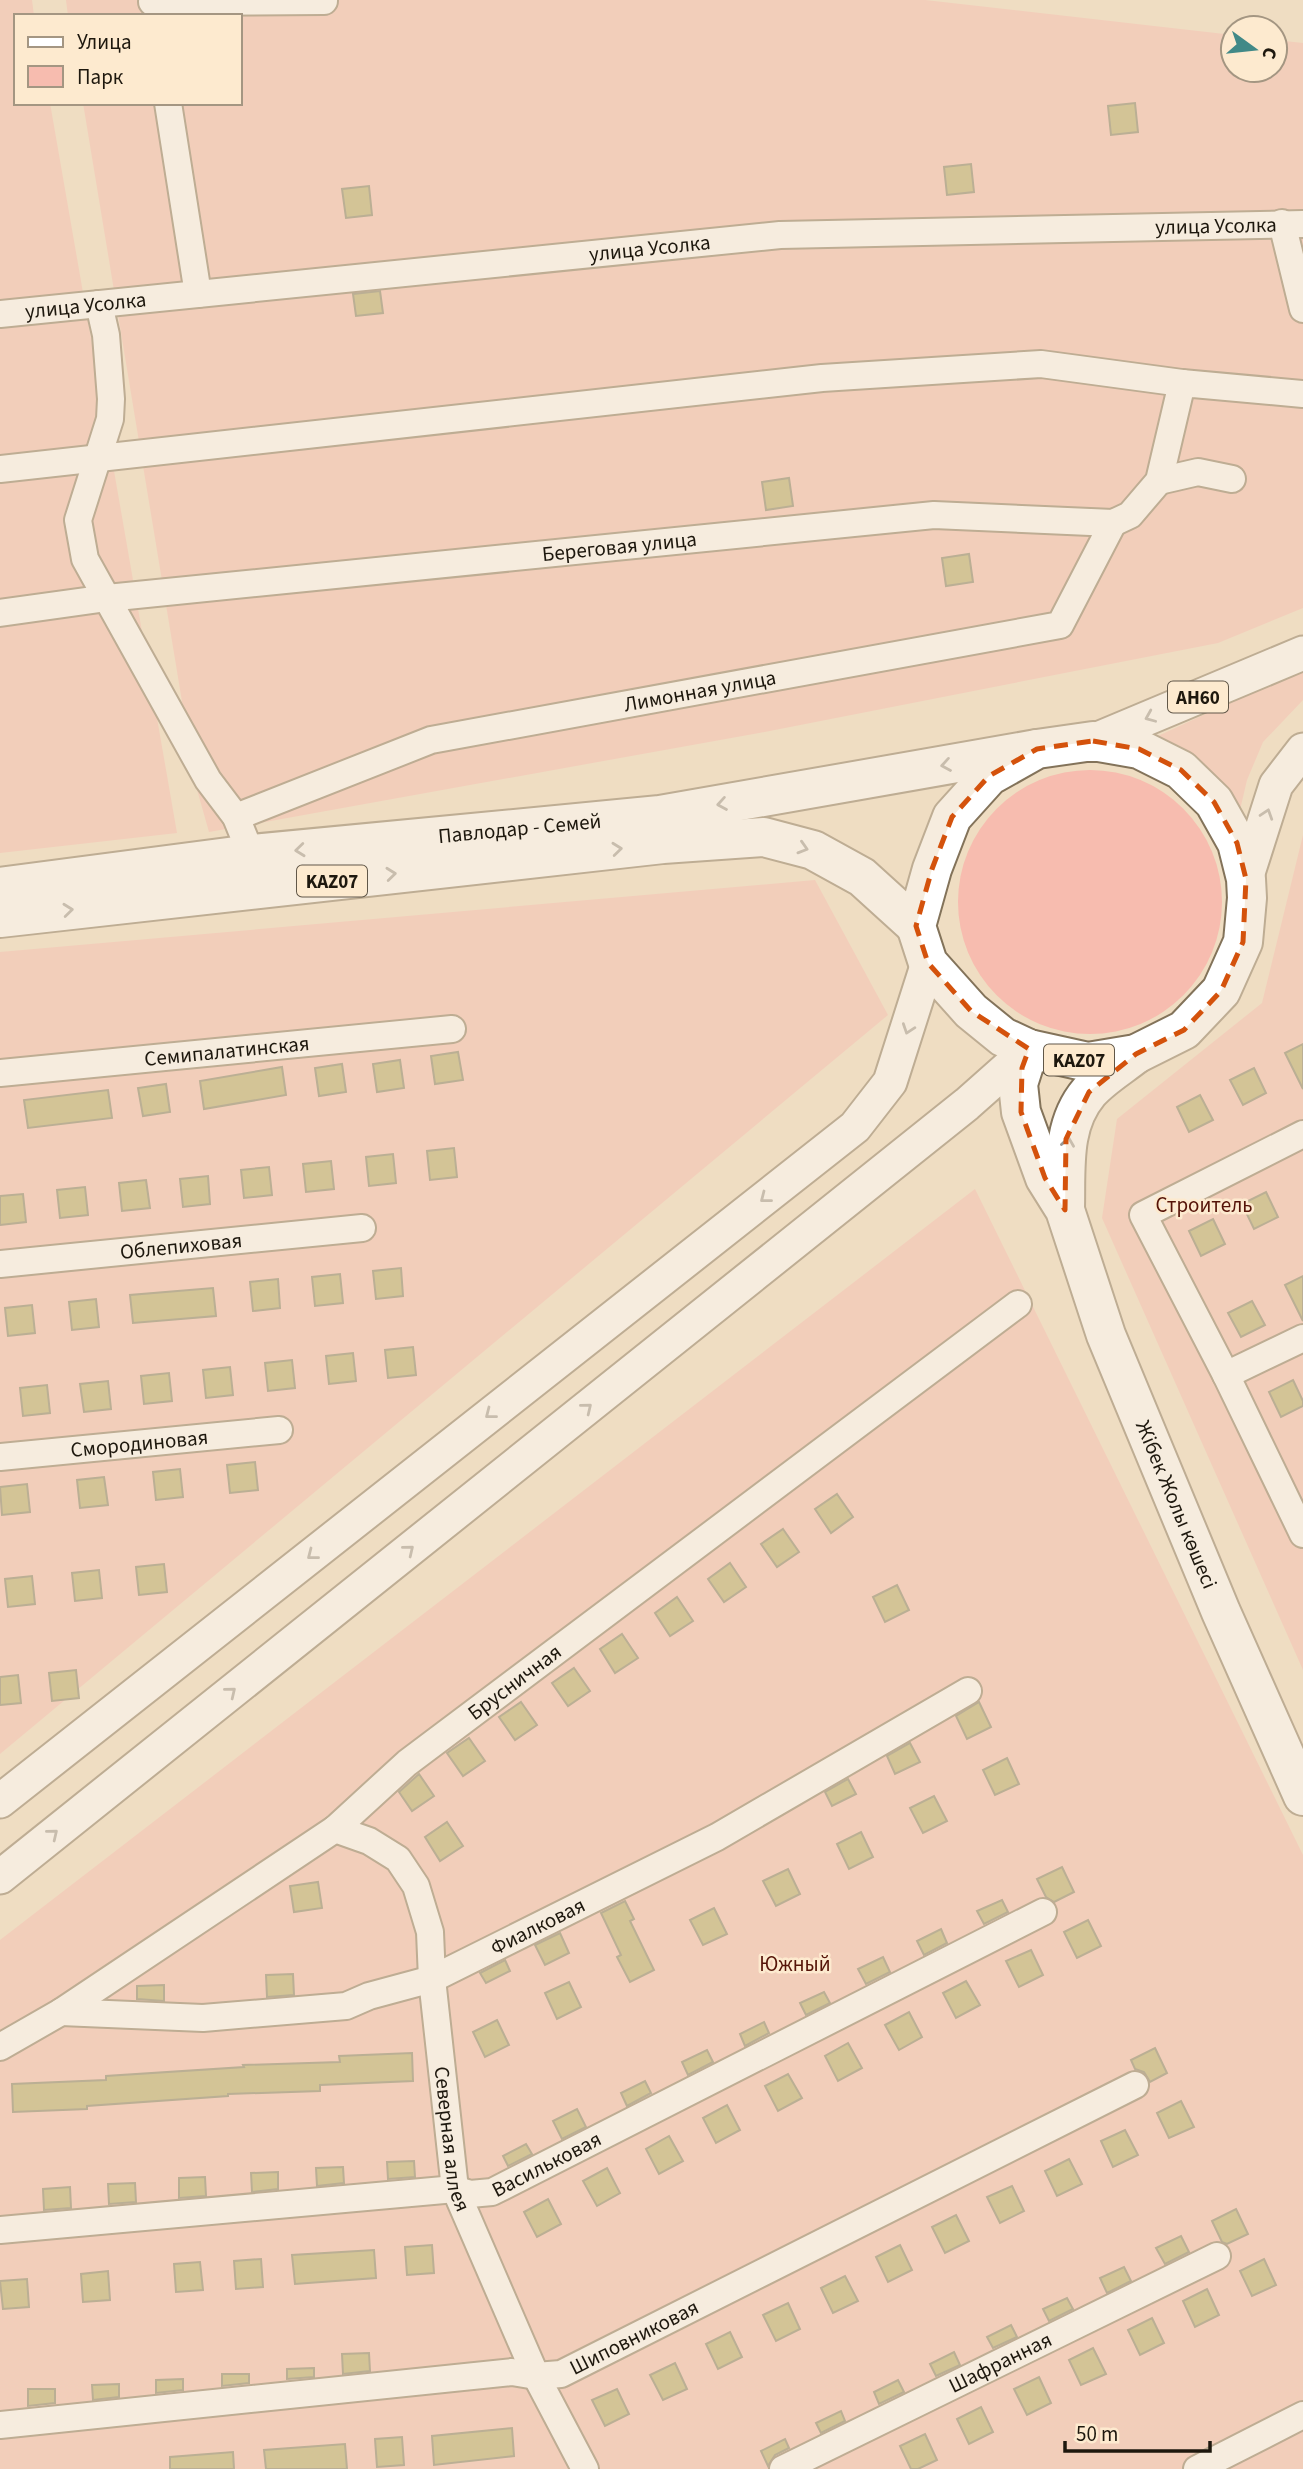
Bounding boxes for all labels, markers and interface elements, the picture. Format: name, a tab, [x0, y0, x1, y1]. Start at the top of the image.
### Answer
legend	[14, 14, 242, 105]
north arrow	[1219, 14, 1289, 84]
text: Улица	[77, 27, 132, 57]
text: С	[1255, 44, 1283, 62]
text: Парк	[77, 62, 124, 92]
street label: улица Усолка	[1155, 210, 1277, 242]
street label: улица Усолка	[588, 227, 712, 269]
street label: улица Усолка	[24, 284, 148, 326]
street label: Береговая улица	[541, 524, 698, 569]
street label: Лимонная улица	[621, 662, 778, 719]
road number: АН60	[1168, 682, 1228, 712]
one-way arrow	[1145, 709, 1157, 723]
one-way arrow	[940, 757, 952, 772]
one-way arrow	[716, 796, 728, 811]
street label: Павлодар - Семей	[437, 806, 603, 851]
one-way arrow	[1259, 808, 1273, 821]
one-way arrow	[797, 840, 809, 854]
one-way arrow	[612, 841, 623, 856]
one-way arrow	[294, 842, 306, 857]
road number: KAZ07	[297, 866, 367, 897]
one-way arrow	[386, 867, 397, 882]
one-way arrow	[63, 903, 74, 918]
one-way arrow	[902, 1022, 916, 1034]
street label: Семипалатинская	[143, 1028, 311, 1074]
road number: KAZ07	[1044, 1044, 1114, 1076]
one-way arrow	[1060, 1136, 1075, 1148]
one-way arrow	[761, 1189, 773, 1202]
park label: Строитель	[1155, 1190, 1253, 1220]
street label: Облепиховая	[119, 1225, 244, 1267]
one-way arrow	[579, 1404, 591, 1417]
one-way arrow	[486, 1406, 498, 1419]
street label: Жібек Жолы көшесі	[1128, 1416, 1225, 1593]
street label: Смородиновая	[69, 1422, 210, 1465]
one-way arrow	[401, 1546, 413, 1559]
one-way arrow	[307, 1547, 320, 1559]
street label: Брусничная	[461, 1637, 568, 1727]
one-way arrow	[224, 1688, 236, 1701]
one-way arrow	[46, 1830, 58, 1843]
street label: Фиалковая	[485, 1890, 590, 1963]
park label: Южный	[759, 1949, 831, 1979]
street label: Северная аллея	[427, 2065, 478, 2216]
street label: Васильковая	[487, 2124, 607, 2205]
street label: Шиповниковая	[564, 2292, 704, 2382]
street label: Шафранная	[944, 2324, 1057, 2400]
scale bar	[1065, 2410, 1210, 2454]
text: 50 m	[1076, 2419, 1118, 2449]

